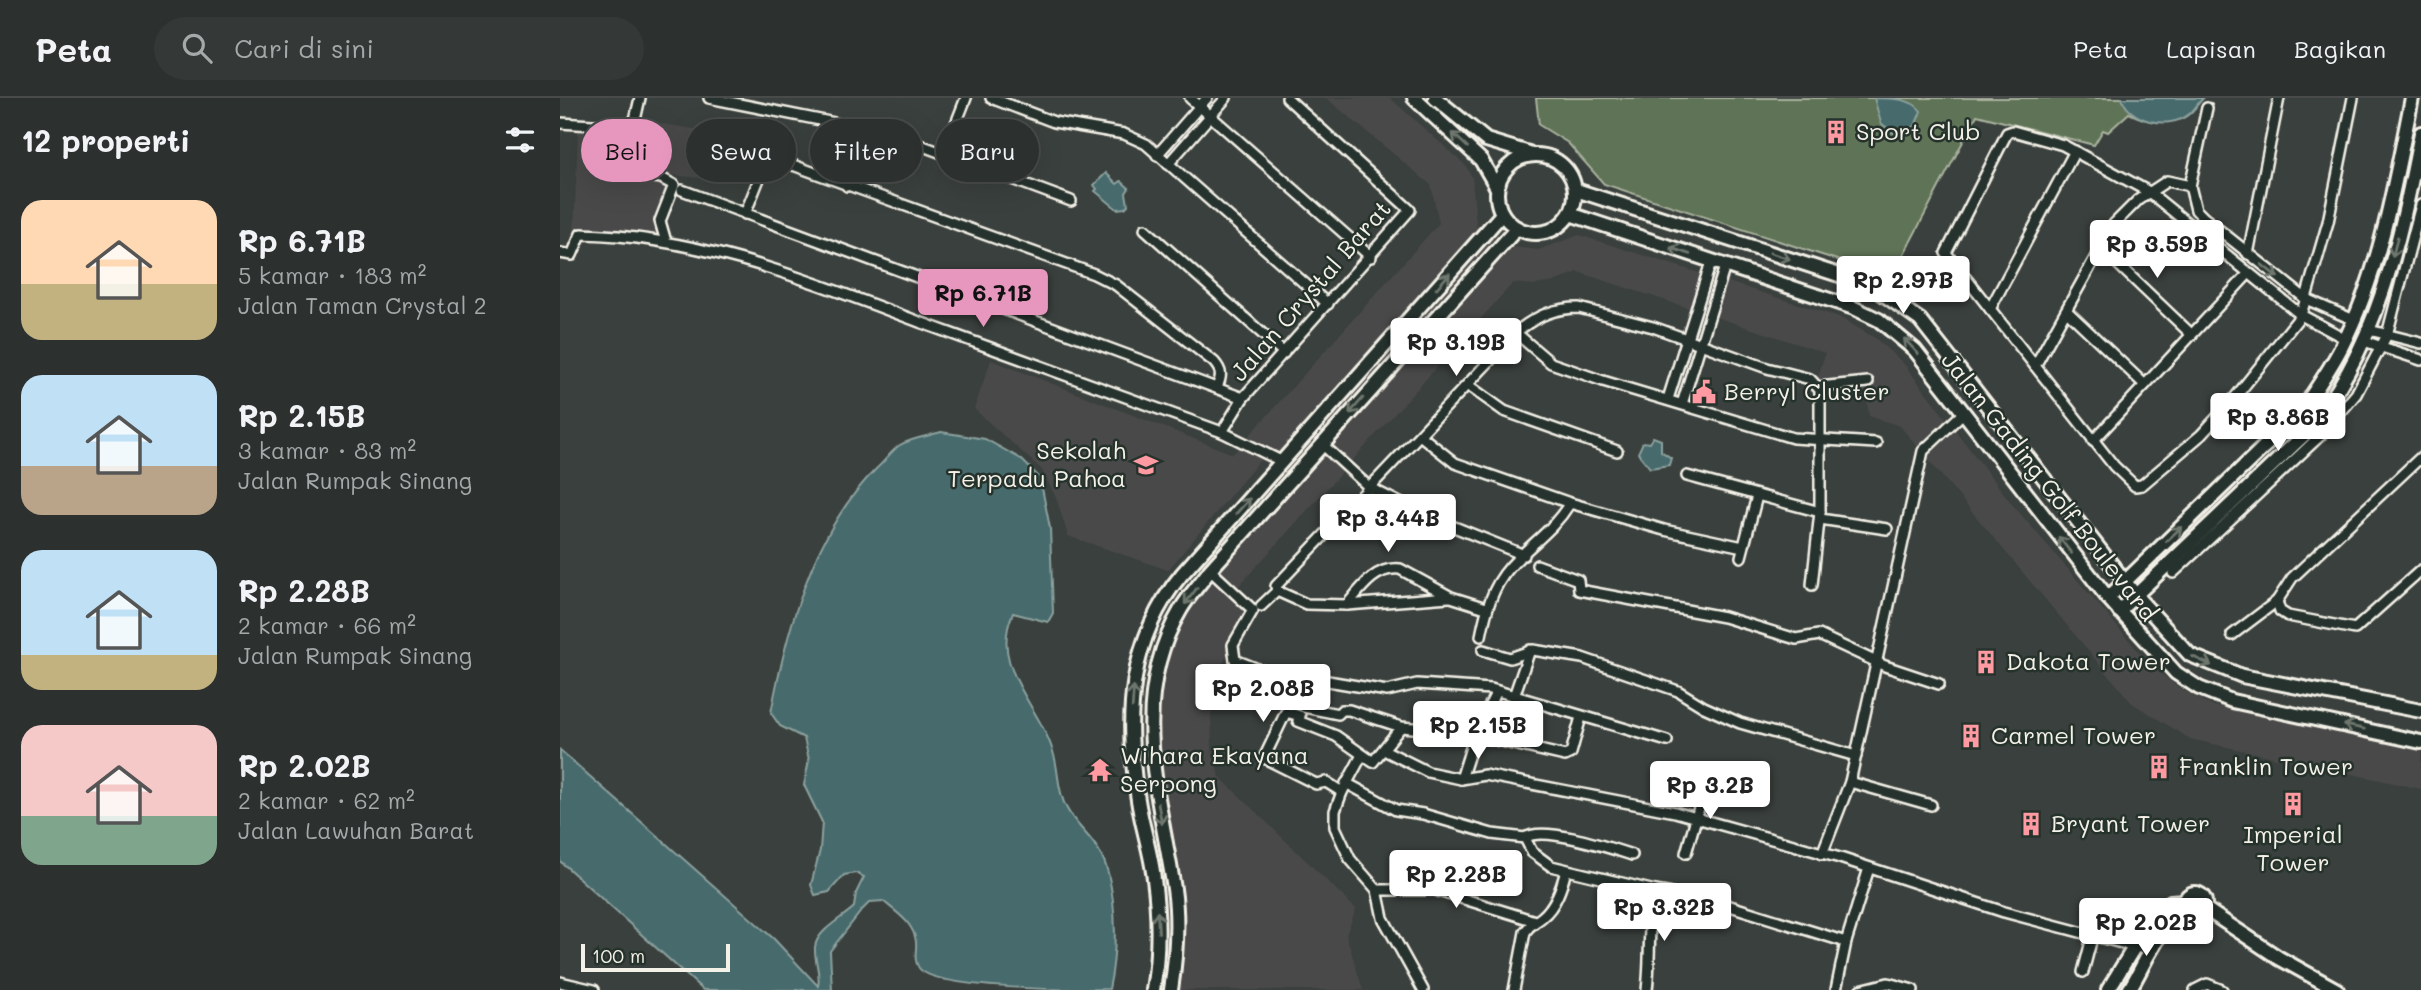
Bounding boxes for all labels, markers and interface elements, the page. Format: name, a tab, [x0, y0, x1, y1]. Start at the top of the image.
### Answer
search box	[154, 17, 644, 80]
text: Peta	[35, 27, 112, 70]
icon: search	[178, 29, 216, 67]
text: Cari di sini	[234, 31, 374, 65]
text: Peta	[2073, 33, 2128, 64]
text: Lapisan	[2166, 33, 2256, 64]
text: Bagikan	[2294, 33, 2386, 64]
place label: Sport Club	[1856, 115, 1980, 146]
building icon: Sport Club	[1822, 118, 1850, 146]
chip: Beli	[581, 119, 672, 182]
chip: Sewa	[686, 119, 796, 182]
chip: Filter	[810, 119, 922, 182]
chip: Baru	[936, 119, 1039, 182]
text: 12 properti	[21, 120, 190, 160]
icon: filters	[501, 121, 539, 159]
one-way arrow	[1451, 132, 1469, 148]
street label: Jalan Crystal Barat	[1223, 193, 1397, 387]
text: Rp 6.71B	[238, 220, 366, 260]
pin: Rp 3.59B	[2085, 220, 2229, 280]
icon: home	[77, 228, 161, 312]
text: Rp 3.59B	[2106, 228, 2208, 258]
one-way arrow	[2388, 235, 2401, 258]
one-way arrow	[1669, 244, 1691, 257]
one-way arrow	[1769, 251, 1791, 264]
pin: Rp 2.97B	[1831, 256, 1975, 316]
text: 5 kamar · 183 m²	[238, 260, 426, 290]
text: Rp 2.97B	[1853, 264, 1953, 294]
one-way arrow	[2260, 264, 2278, 279]
pin: Rp 6.71B	[911, 270, 1055, 329]
one-way arrow	[1435, 273, 1452, 290]
text: Rp 6.71B	[934, 277, 1032, 307]
text: Jalan Taman Crystal 2	[238, 290, 487, 320]
pin: Rp 3.19B	[1384, 318, 1528, 378]
text: Rp 3.19B	[1406, 326, 1506, 356]
one-way arrow	[1902, 338, 1919, 355]
street label: Jalan Gading Golf Boulevard	[1935, 345, 2165, 627]
place label: Berryl Cluster	[1724, 375, 1890, 406]
public building icon: Berryl Cluster	[1690, 378, 1718, 406]
pin: Rp 3.86B	[2206, 394, 2350, 453]
text: Rp 2.15B	[238, 395, 366, 435]
one-way arrow	[1348, 397, 1364, 415]
text: Rp 3.86B	[2226, 401, 2330, 431]
icon: home	[77, 403, 161, 487]
place label: Sekolah Terpadu Pahoa	[948, 434, 1126, 493]
text: 3 kamar · 83 m²	[238, 435, 416, 465]
school or university icon: Sekolah Terpadu Pahoa	[1132, 451, 1160, 479]
text: Jalan Rumpak Sinang	[238, 465, 472, 495]
pin: Rp 3.44B	[1316, 494, 1460, 554]
one-way arrow	[1235, 498, 1252, 515]
text: Rp 3.44B	[1336, 502, 1440, 532]
one-way arrow	[2166, 525, 2183, 542]
one-way arrow	[2058, 536, 2073, 554]
text: Rp 2.28B	[238, 570, 370, 610]
icon: home	[77, 578, 161, 662]
one-way arrow	[1183, 586, 1198, 605]
text: 2 kamar · 66 m²	[238, 610, 416, 640]
text: Jalan Rumpak Sinang	[238, 640, 472, 670]
place label: Dakota Tower	[2006, 645, 2171, 676]
building icon: Dakota Tower	[1972, 648, 2000, 676]
one-way arrow	[2191, 655, 2212, 668]
pin: Rp 2.08B	[1191, 664, 1335, 724]
text: Rp 2.08B	[1211, 672, 1315, 702]
one-way arrow	[1126, 686, 1139, 709]
pin: Rp 2.15B	[1406, 702, 1550, 761]
text: Rp 2.15B	[1429, 709, 1527, 739]
place label: Carmel Tower	[1991, 719, 2156, 750]
one-way arrow	[2343, 720, 2366, 734]
building icon: Carmel Tower	[1957, 722, 1985, 750]
place label: Wihara Ekayana Serpong	[1120, 739, 1309, 798]
text: Rp 2.02B	[238, 745, 371, 785]
place label: Franklin Tower	[2179, 750, 2353, 781]
icon: home	[77, 753, 161, 837]
building icon: Franklin Tower	[2145, 753, 2173, 781]
temple icon: Wihara Ekayana Serpong	[1086, 756, 1114, 784]
pin: Rp 3.2B	[1645, 762, 1775, 821]
text: Rp 3.2B	[1666, 769, 1754, 799]
text: 2 kamar · 62 m²	[238, 785, 415, 815]
building icon: Imperial Tower	[2279, 790, 2307, 818]
one-way arrow	[1153, 802, 1167, 825]
place label: Bryant Tower	[2051, 807, 2210, 838]
building icon: Bryant Tower	[2017, 810, 2045, 838]
text: Jalan Lawuhan Barat	[238, 815, 474, 845]
place label: Imperial Tower	[2243, 818, 2343, 877]
pin: Rp 2.28B	[1384, 850, 1528, 910]
text: Rp 2.28B	[1405, 858, 1507, 888]
pin: Rp 3.32B	[1592, 884, 1736, 943]
text: Rp 3.32B	[1613, 891, 1715, 921]
pin: Rp 2.02B	[2074, 898, 2218, 958]
text: Rp 2.02B	[2095, 906, 2197, 936]
one-way arrow	[1151, 911, 1164, 934]
scale bar	[581, 941, 730, 973]
text: 100 m	[592, 943, 645, 968]

